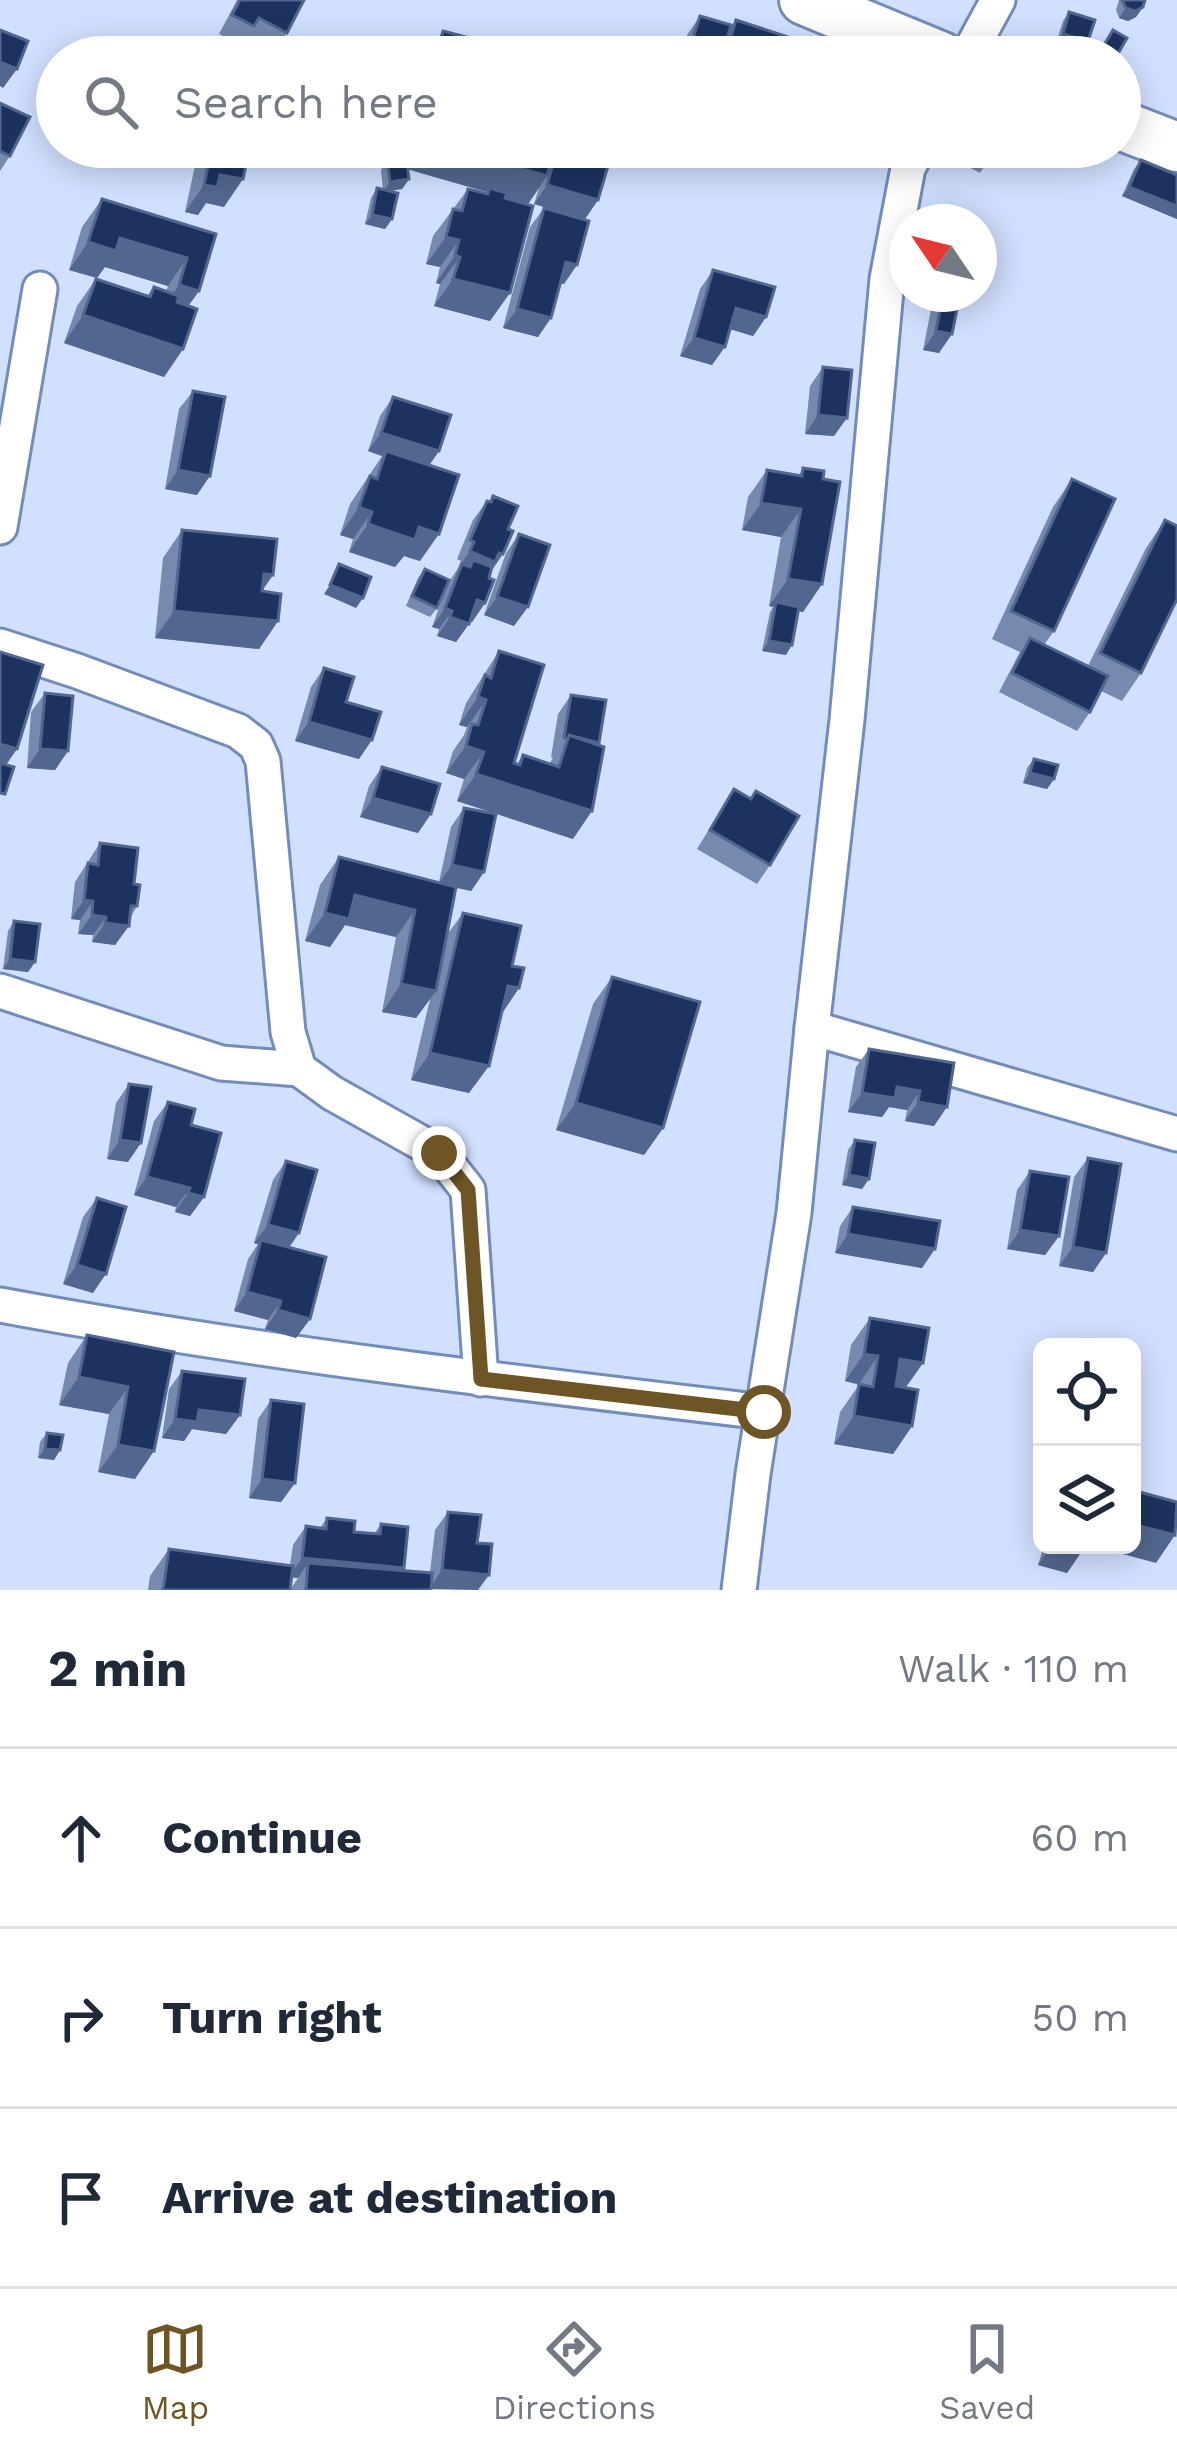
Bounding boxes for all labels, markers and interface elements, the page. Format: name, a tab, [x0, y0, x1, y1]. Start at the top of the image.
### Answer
search box	[36, 36, 1141, 168]
icon: search	[78, 69, 144, 135]
text: Search here	[174, 76, 438, 129]
north arrow	[889, 204, 997, 312]
route end	[412, 1126, 466, 1180]
map controls	[1033, 1338, 1141, 1554]
button: locate	[1033, 1338, 1141, 1446]
route start	[737, 1385, 791, 1439]
button: layers	[1033, 1446, 1141, 1554]
text: 2 min	[48, 1639, 187, 1698]
text: Walk · 110 m	[898, 1646, 1129, 1691]
icon: ahead	[48, 1805, 114, 1871]
text: Continue	[162, 1811, 362, 1864]
text: 60 m	[1031, 1815, 1129, 1860]
icon: right	[48, 1985, 114, 2051]
text: Turn right	[162, 1991, 382, 2044]
text: 50 m	[1032, 1995, 1129, 2040]
icon: arrive	[48, 2165, 114, 2231]
text: Arrive at destination	[162, 2171, 617, 2224]
tab: Map	[142, 2316, 209, 2427]
tab: Directions	[493, 2316, 656, 2427]
tab: Saved	[939, 2316, 1035, 2427]

